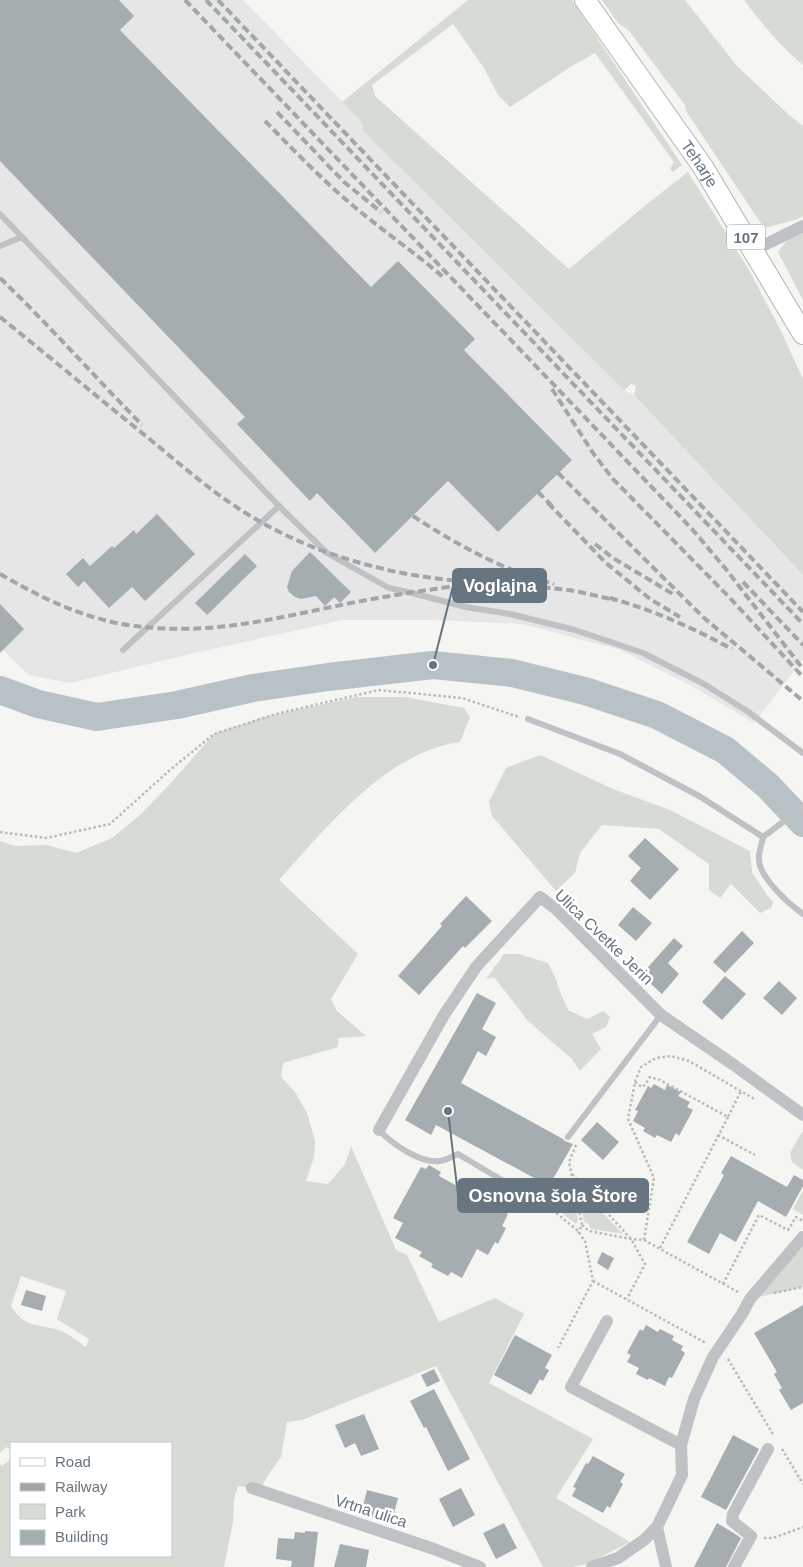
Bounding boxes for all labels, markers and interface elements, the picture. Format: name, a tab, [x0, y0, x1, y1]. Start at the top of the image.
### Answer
street label: Teharje	[678, 137, 722, 190]
road number: 107	[727, 224, 765, 250]
callout: Voglajna	[453, 569, 546, 602]
text: Voglajna	[463, 576, 538, 596]
street label: Ulica Cvetke Jerin	[552, 886, 656, 988]
callout: Osnovna šola Štore	[458, 1179, 648, 1212]
text: Osnovna šola Štore	[468, 1185, 638, 1206]
legend	[10, 1442, 172, 1557]
text: Road	[55, 1453, 91, 1470]
text: Railway	[55, 1478, 108, 1495]
street label: Vrtna ulica	[333, 1491, 409, 1531]
text: Park	[55, 1503, 86, 1520]
text: Building	[55, 1528, 108, 1545]

